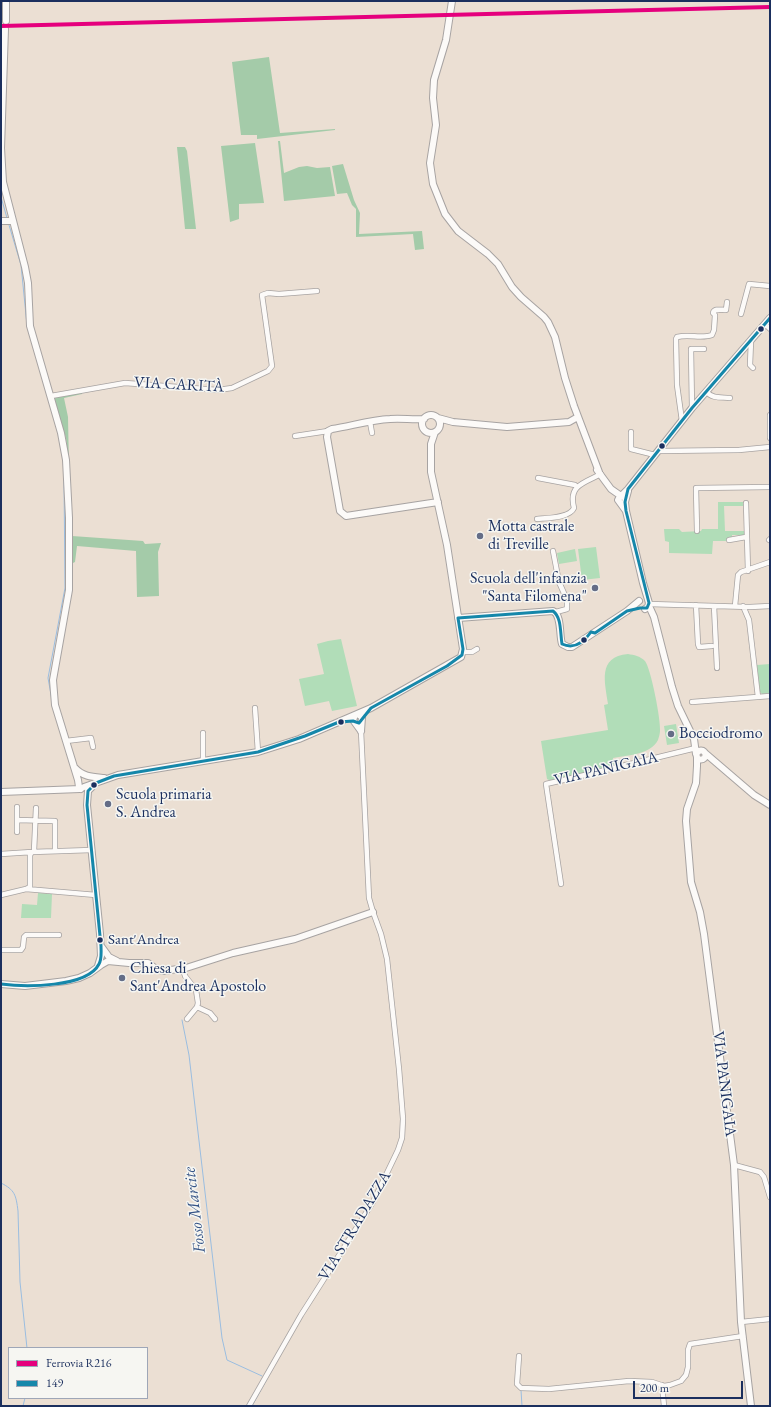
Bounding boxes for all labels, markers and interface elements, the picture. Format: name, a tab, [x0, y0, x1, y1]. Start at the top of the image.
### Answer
unlabelled marker	[756, 324, 766, 334]
street label: VIA CARITÀ	[133, 373, 225, 397]
unlabelled marker	[657, 441, 667, 451]
place label: Motta castrale di Treville	[488, 517, 574, 555]
marker: Motta castrale di Treville	[475, 531, 485, 541]
place label: Scuola dell'infanzia "Santa Filomena"	[470, 569, 587, 607]
marker: Scuola dell'infanzia "Santa Filomena"	[590, 583, 600, 593]
unlabelled marker	[579, 635, 589, 645]
unlabelled marker	[336, 717, 346, 727]
place label: Bocciodromo	[679, 724, 763, 744]
marker: Bocciodromo	[666, 729, 676, 739]
street label: VIA PANIGAIA	[552, 748, 660, 790]
unlabelled marker	[89, 780, 99, 790]
place label: Scuola primaria S. Andrea	[116, 785, 212, 823]
marker: Scuola primaria S. Andrea	[103, 799, 113, 809]
place label: Sant'Andrea	[108, 931, 179, 949]
marker: Sant'Andrea	[95, 935, 105, 945]
place label: Chiesa di Sant'Andrea Apostolo	[130, 959, 266, 997]
marker: Chiesa di Sant'Andrea Apostolo	[117, 973, 127, 983]
street label: VIA PANIGAIA	[708, 1030, 740, 1138]
water label: Fosso Marcite	[180, 1166, 210, 1254]
street label: VIA STRADAZZA	[315, 1168, 395, 1284]
legend	[8, 1347, 148, 1399]
text: Ferrovia R216	[46, 1355, 111, 1371]
scale bar	[635, 1373, 745, 1399]
text: 149	[46, 1375, 63, 1391]
text: 200 m	[640, 1380, 669, 1396]

